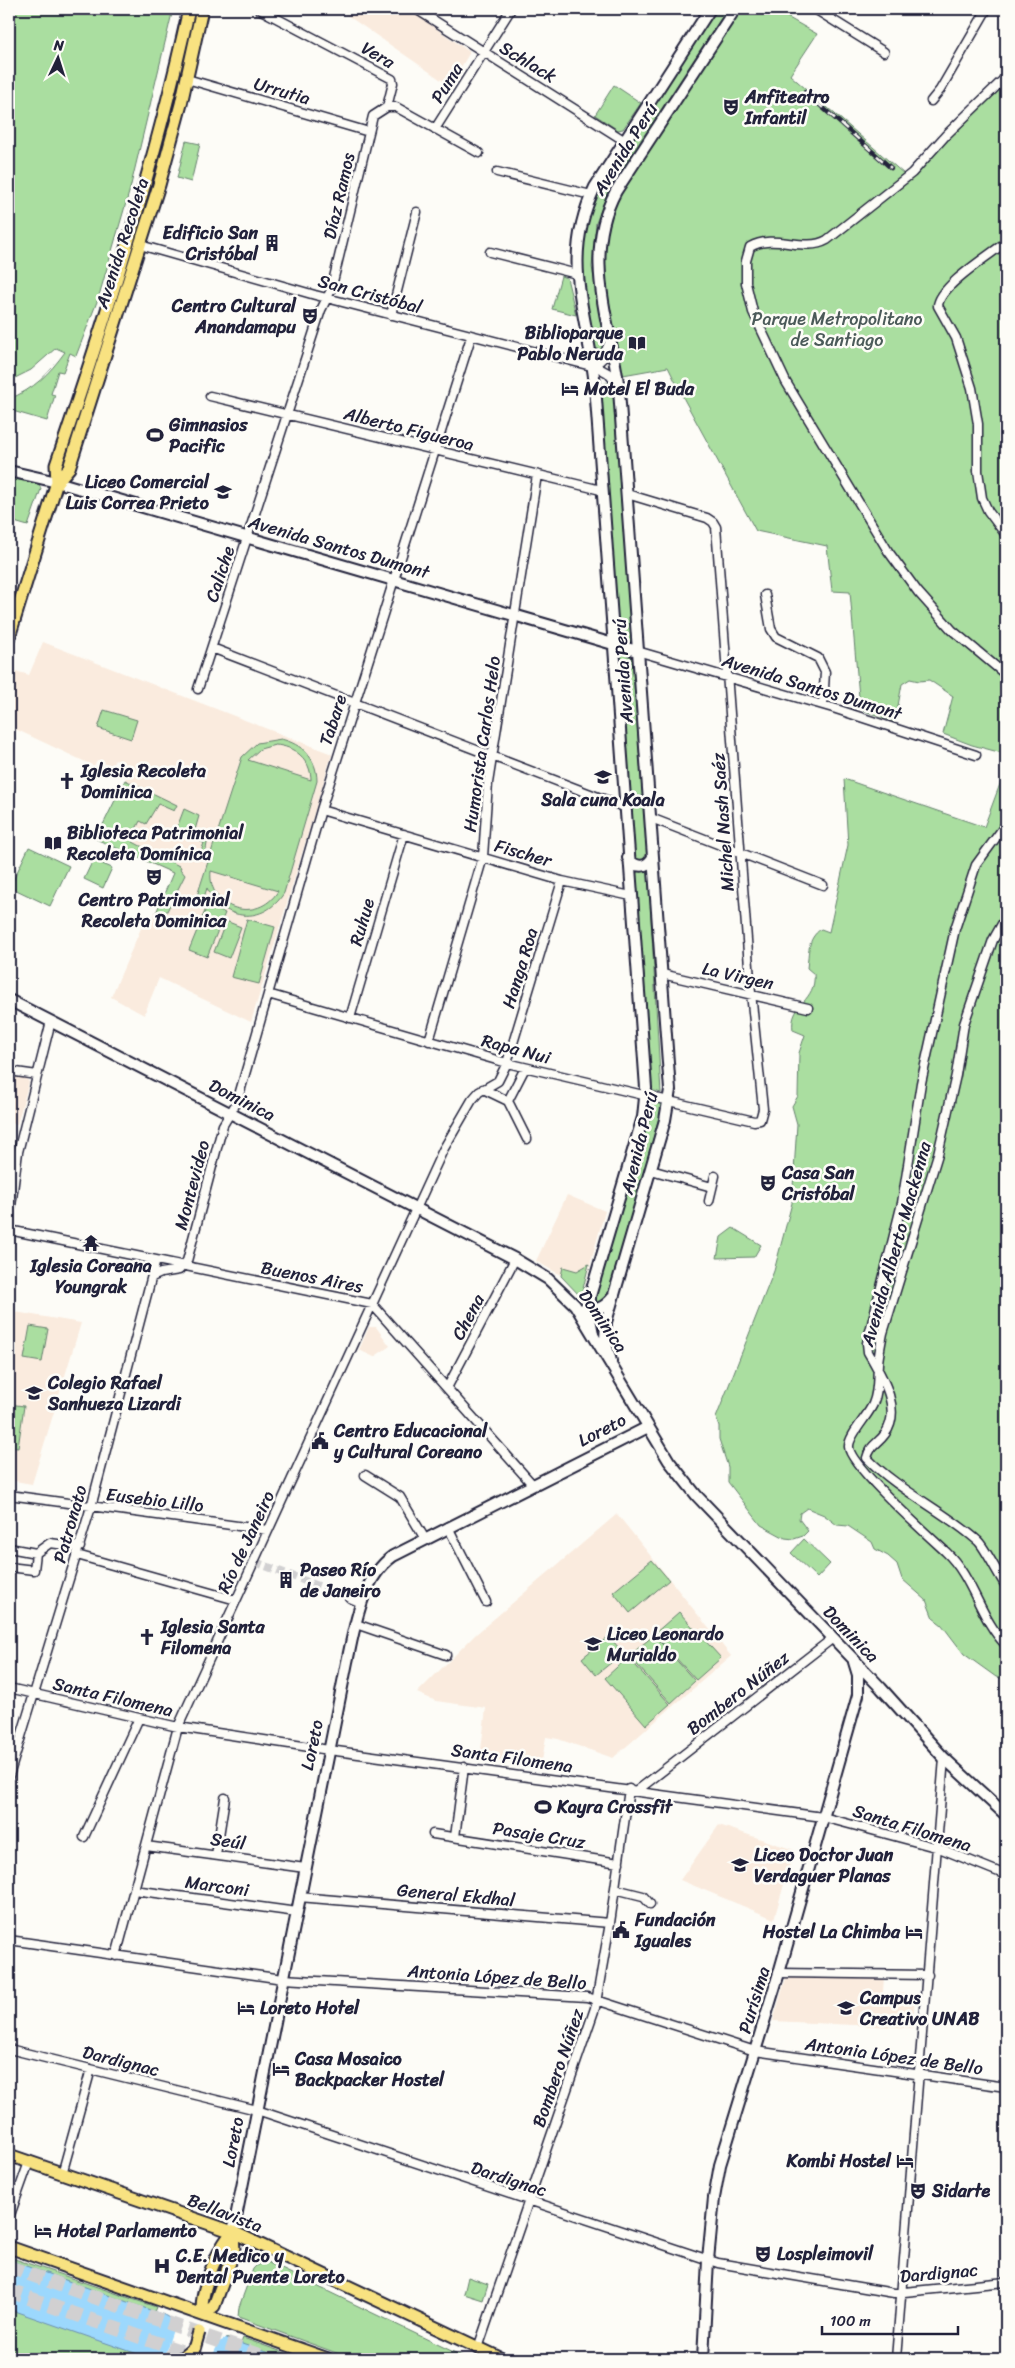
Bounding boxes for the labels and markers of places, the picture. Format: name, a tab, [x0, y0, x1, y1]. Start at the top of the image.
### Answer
place label: Anfiteatro Infantil	[744, 81, 830, 134]
theatre icon: Anfiteatro Infantil	[721, 97, 741, 117]
place label: Edificio San Cristóbal	[163, 217, 259, 270]
building icon: Edificio San Cristóbal	[262, 233, 282, 253]
place label: Centro Cultural Anandamapu	[171, 290, 297, 343]
theatre icon: Centro Cultural Anandamapu	[300, 306, 320, 326]
place label: Biblioparque Pablo Neruda	[517, 317, 624, 370]
library icon: Biblioparque Pablo Neruda	[627, 333, 647, 353]
place label: Motel El Buda	[583, 373, 695, 405]
hotel icon: Motel El Buda	[560, 379, 580, 399]
place label: Gimnasios Pacific	[168, 409, 248, 462]
sports icon: Gimnasios Pacific	[145, 425, 165, 445]
place label: Liceo Comercial Luis Correa Prieto	[66, 466, 210, 519]
school or university icon: Liceo Comercial Luis Correa Prieto	[213, 482, 233, 502]
place label: Iglesia Recoleta Dominica	[80, 755, 206, 808]
school or university icon: Sala cuna Koala	[593, 767, 613, 787]
church icon: Iglesia Recoleta Dominica	[57, 771, 77, 791]
place label: Sala cuna Koala	[540, 784, 665, 816]
place label: Biblioteca Patrimonial Recoleta Domínica	[66, 817, 244, 870]
library icon: Biblioteca Patrimonial Recoleta Domínica	[43, 833, 63, 853]
theatre icon: Centro Patrimonial Recoleta Dominica	[144, 867, 164, 887]
place label: Centro Patrimonial Recoleta Dominica	[77, 884, 230, 937]
place label: Casa San Cristóbal	[781, 1157, 855, 1210]
theatre icon: Casa San Cristóbal	[758, 1173, 778, 1193]
temple icon: Iglesia Coreana Youngrak	[81, 1233, 101, 1253]
place label: Iglesia Coreana Youngrak	[29, 1250, 152, 1303]
place label: Colegio Rafael Sanhueza Lizardi	[47, 1367, 182, 1420]
school or university icon: Colegio Rafael Sanhueza Lizardi	[24, 1383, 44, 1403]
place label: Centro Educacional y Cultural Coreano	[333, 1415, 488, 1468]
public building icon: Centro Educacional y Cultural Coreano	[310, 1431, 330, 1451]
place label: Paseo Río de Janeiro	[300, 1554, 382, 1607]
building icon: Paseo Río de Janeiro	[276, 1570, 296, 1590]
place label: Iglesia Santa Filomena	[160, 1611, 266, 1664]
place label: Liceo Leonardo Murialdo	[606, 1618, 724, 1671]
church icon: Iglesia Santa Filomena	[137, 1627, 157, 1647]
school or university icon: Liceo Leonardo Murialdo	[583, 1634, 603, 1654]
place label: Kayra Crossfit	[556, 1791, 674, 1823]
sports icon: Kayra Crossfit	[533, 1797, 553, 1817]
place label: Liceo Doctor Juan Verdaguer Planas	[754, 1839, 894, 1892]
school or university icon: Liceo Doctor Juan Verdaguer Planas	[730, 1855, 750, 1875]
place label: Fundación Iguales	[634, 1904, 716, 1957]
place label: Hostel La Chimba	[762, 1916, 901, 1948]
public building icon: Fundación Iguales	[611, 1920, 631, 1940]
hotel icon: Hostel La Chimba	[904, 1922, 924, 1942]
place label: Campus Creativo UNAB	[859, 1982, 980, 2035]
place label: Loreto Hotel	[260, 1992, 360, 2024]
hotel icon: Loreto Hotel	[236, 1998, 256, 2018]
school or university icon: Campus Creativo UNAB	[836, 1998, 856, 2018]
place label: Casa Mosaico Backpacker Hostel	[294, 2043, 445, 2096]
hotel icon: Casa Mosaico Backpacker Hostel	[271, 2059, 291, 2079]
place label: Kombi Hostel	[786, 2145, 892, 2177]
hotel icon: Kombi Hostel	[895, 2151, 915, 2171]
place label: Sidarte	[931, 2175, 990, 2207]
theatre icon: Sidarte	[908, 2181, 928, 2201]
place label: Hotel Parlamento	[56, 2215, 197, 2247]
hotel icon: Hotel Parlamento	[33, 2221, 53, 2241]
place label: Lospleimovil	[777, 2238, 874, 2270]
place label: C.E. Medico y Dental Puente Loreto	[175, 2240, 345, 2293]
theatre icon: Lospleimovil	[753, 2244, 773, 2264]
hospital icon: C.E. Medico y Dental Puente Loreto	[152, 2256, 172, 2276]

